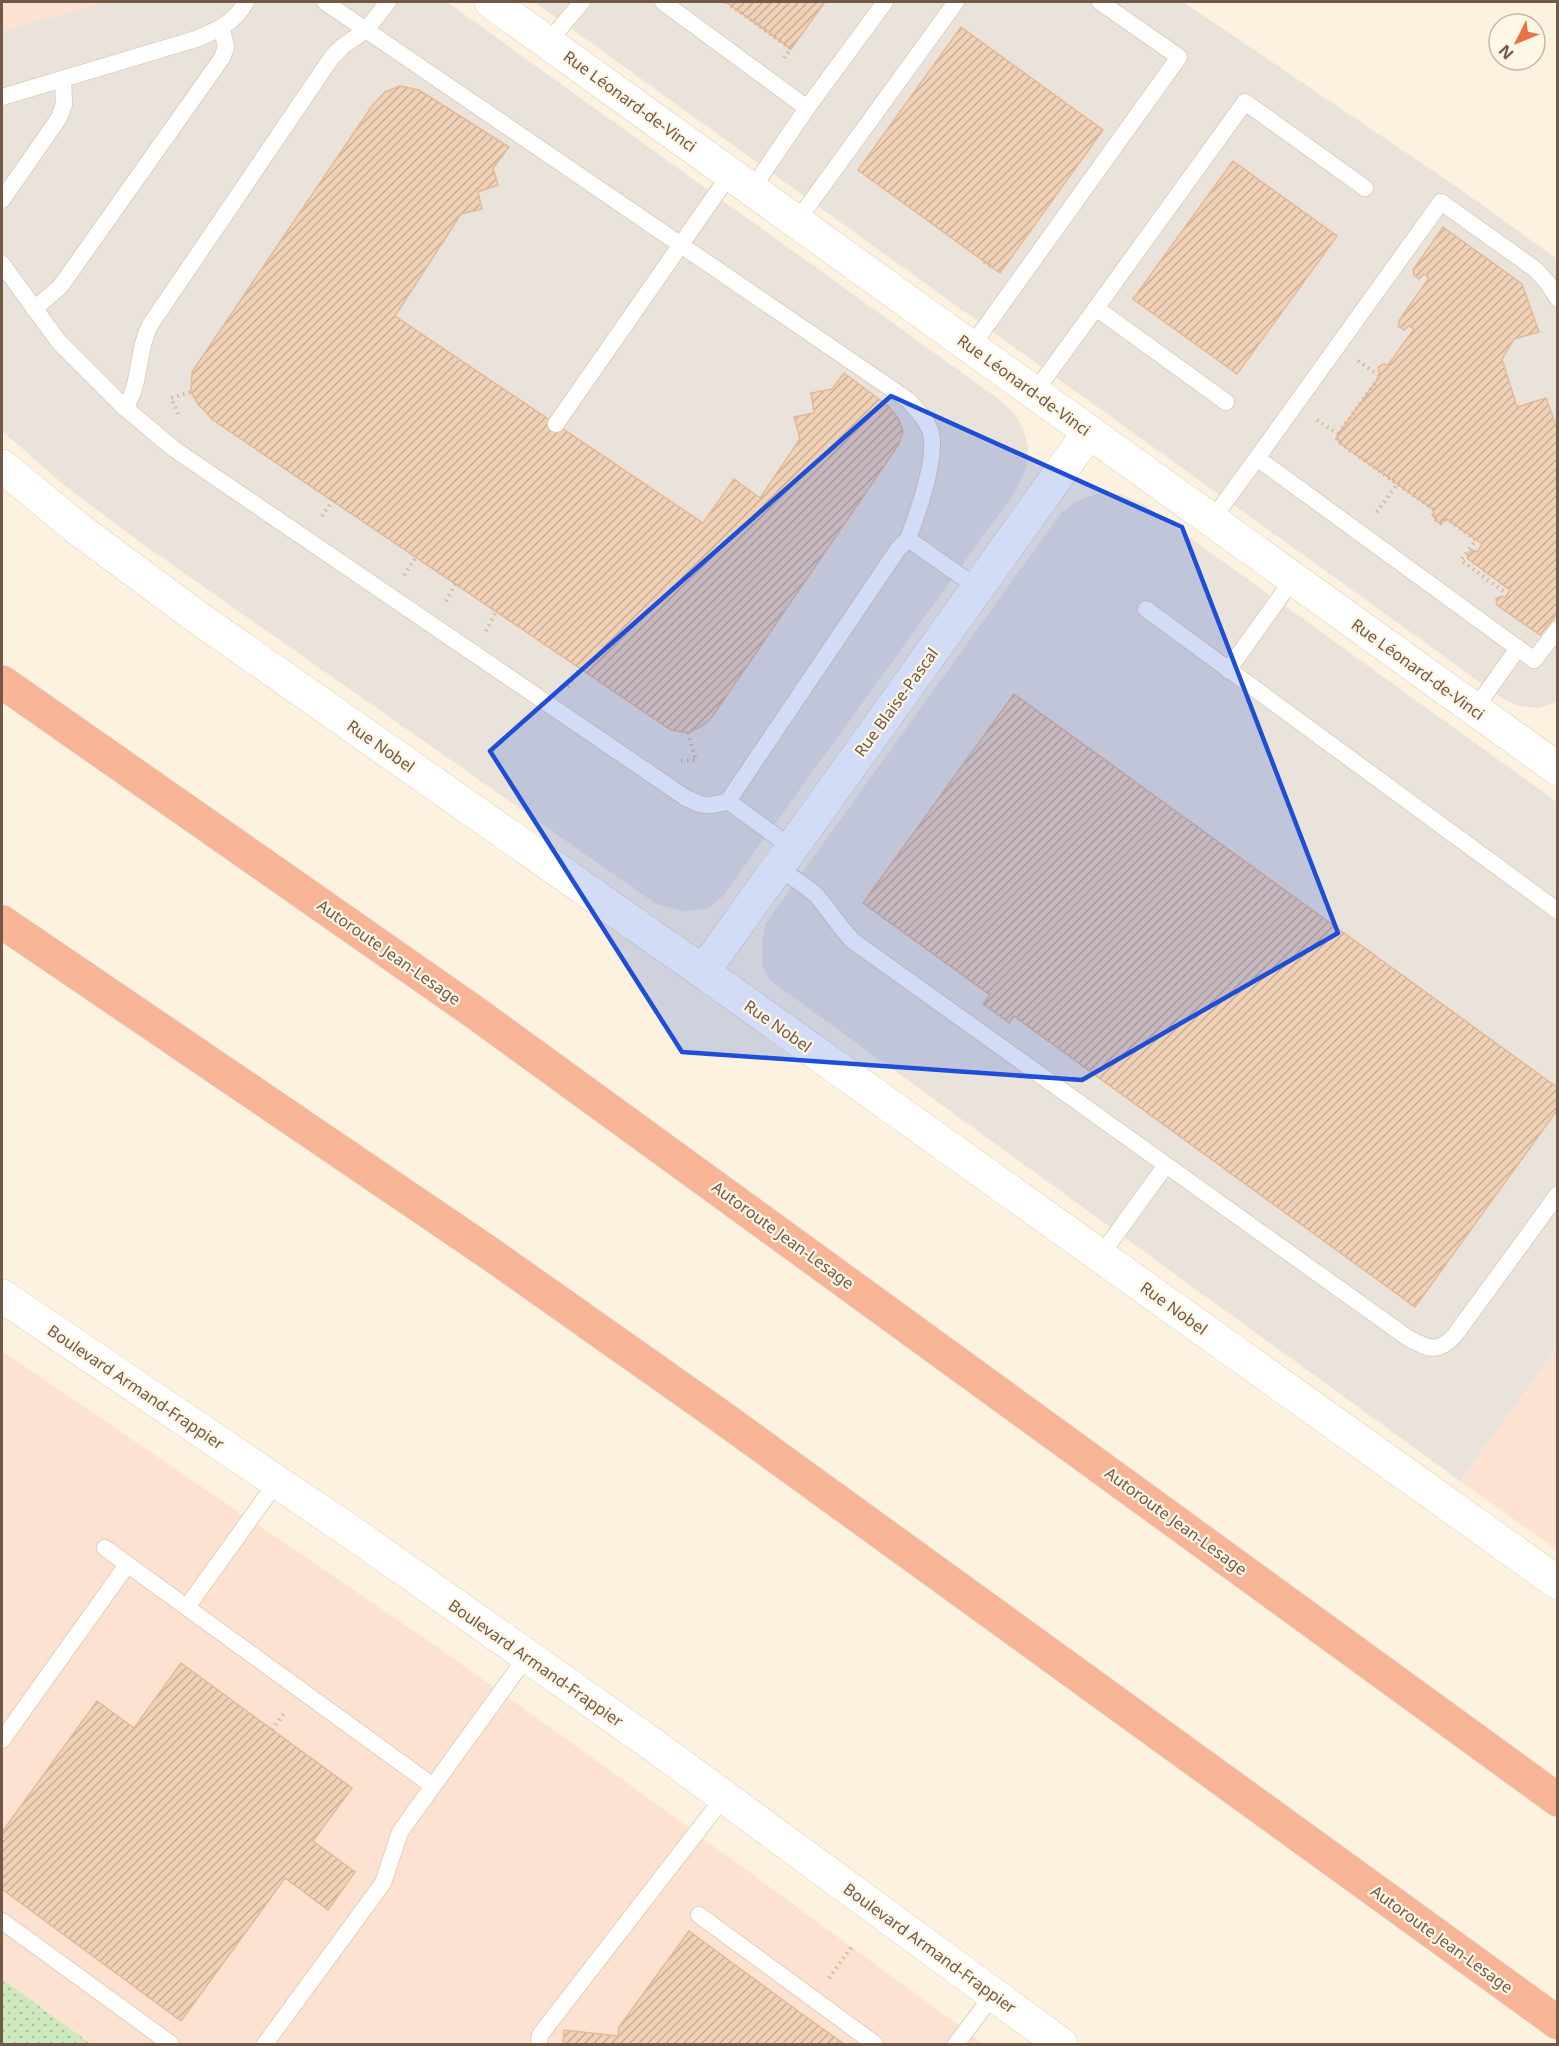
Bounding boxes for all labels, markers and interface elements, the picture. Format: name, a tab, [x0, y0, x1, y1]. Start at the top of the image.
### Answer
north arrow	[1487, 12, 1547, 72]
text: N	[1494, 40, 1519, 64]
street label: Rue Léonard-de-Vinci	[559, 45, 701, 157]
street label: Rue Léonard-de-Vinci	[953, 329, 1095, 441]
street label: Rue Léonard-de-Vinci	[1347, 613, 1489, 725]
street label: Rue Blaise-Pascal	[849, 643, 943, 761]
street label: Rue Nobel	[343, 715, 419, 777]
street label: Autoroute Jean-Lesage	[313, 894, 465, 1010]
street label: Rue Nobel	[740, 995, 816, 1057]
street label: Autoroute Jean-Lesage	[707, 1176, 859, 1294]
street label: Rue Nobel	[1136, 1276, 1212, 1340]
street label: Boulevard Armand-Frappier	[43, 1319, 229, 1455]
street label: Autoroute Jean-Lesage	[1100, 1462, 1252, 1580]
street label: Boulevard Armand-Frappier	[444, 1594, 628, 1732]
street label: Boulevard Armand-Frappier	[839, 1878, 1021, 2019]
street label: Autoroute Jean-Lesage	[1366, 1880, 1518, 1998]

